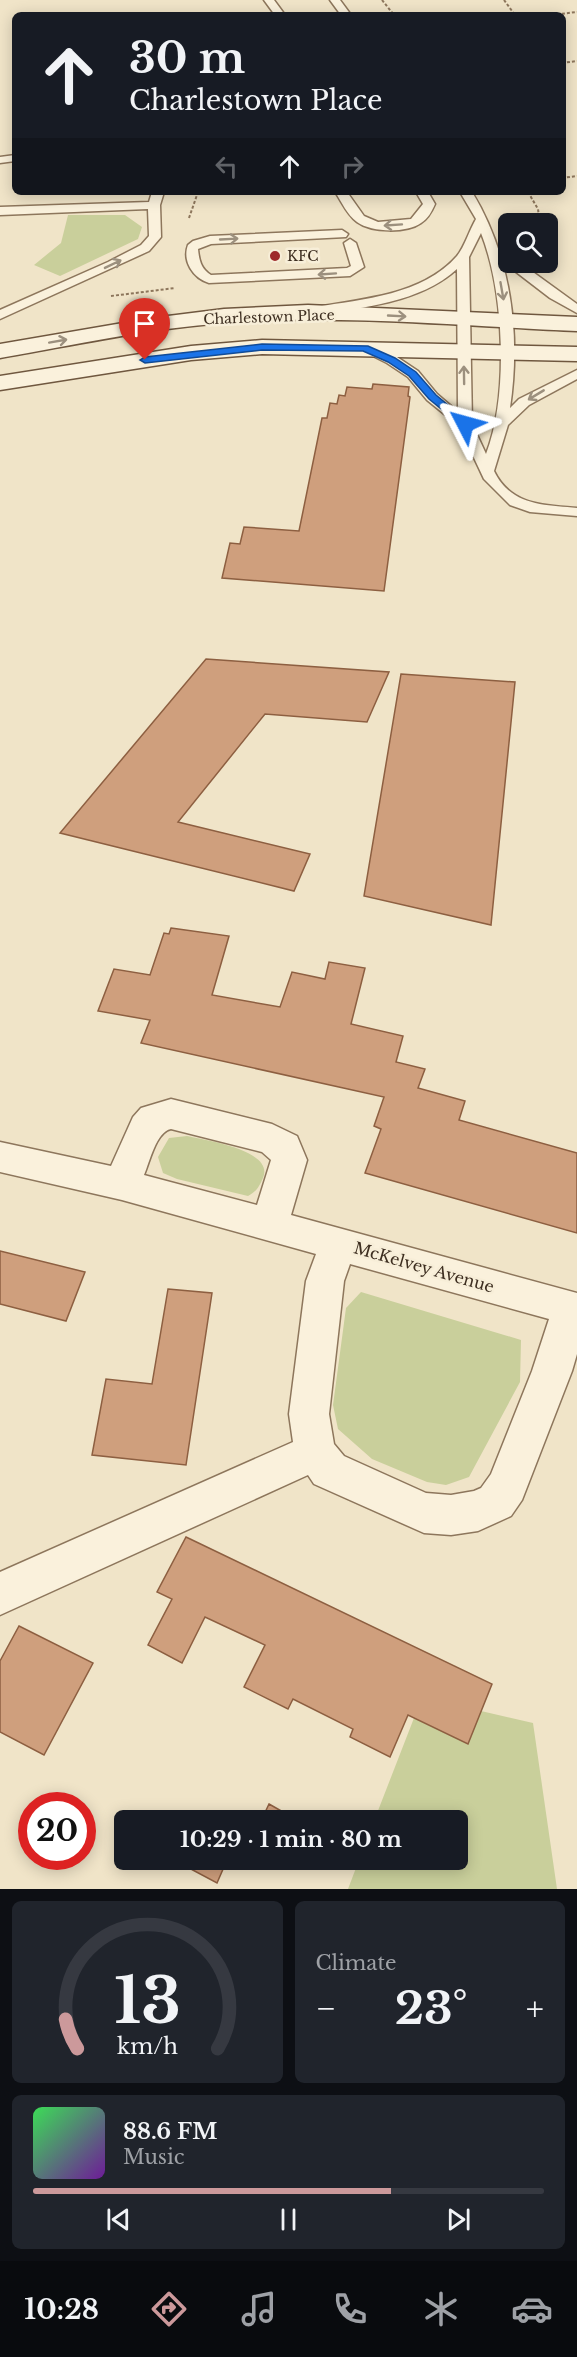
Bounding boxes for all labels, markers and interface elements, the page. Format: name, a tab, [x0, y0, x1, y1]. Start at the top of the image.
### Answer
text: 30 m	[129, 32, 245, 84]
icon: ahead	[30, 36, 108, 114]
text: Charlestown Place	[129, 84, 382, 117]
icon: left	[210, 150, 243, 183]
icon: ahead	[273, 150, 306, 183]
icon: right	[336, 150, 369, 183]
map controls	[498, 213, 558, 273]
button: search	[498, 213, 558, 273]
one-way arrow	[384, 219, 404, 230]
one-way arrow	[218, 234, 238, 245]
place label: KFC	[287, 247, 319, 265]
marker: KFC	[268, 249, 282, 263]
one-way arrow	[104, 258, 122, 269]
one-way arrow	[318, 269, 338, 280]
one-way arrow	[497, 280, 508, 300]
pin	[119, 298, 170, 360]
street label: Charlestown Place	[203, 306, 335, 328]
icon: arrive	[128, 307, 161, 340]
one-way arrow	[387, 311, 407, 322]
one-way arrow	[47, 335, 67, 346]
one-way arrow	[458, 365, 470, 385]
one-way arrow	[528, 389, 545, 401]
position arrow	[433, 392, 497, 456]
street label: McKelvey Avenue	[352, 1237, 496, 1297]
speed limit sign: 20	[18, 1792, 96, 1870]
text: 10:29 · 1 min · 80 m	[180, 1826, 402, 1853]
text: Climate	[316, 1951, 396, 1975]
text: 13	[114, 1962, 181, 2040]
text: 23°	[395, 1980, 468, 2036]
text: −	[316, 1988, 336, 2029]
text: +	[526, 1988, 544, 2029]
text: km/h	[117, 2033, 178, 2060]
text: 88.6 FM	[123, 2118, 217, 2145]
text: Music	[123, 2145, 184, 2169]
icon: previous	[102, 2203, 135, 2236]
icon: pause	[272, 2203, 305, 2236]
icon: next	[442, 2203, 475, 2236]
icon: directions	[148, 2288, 190, 2330]
icon: music	[238, 2288, 280, 2330]
icon: phone	[329, 2288, 371, 2330]
icon: climate	[420, 2288, 462, 2330]
icon: car	[511, 2288, 553, 2330]
text: 10:28	[24, 2293, 99, 2326]

